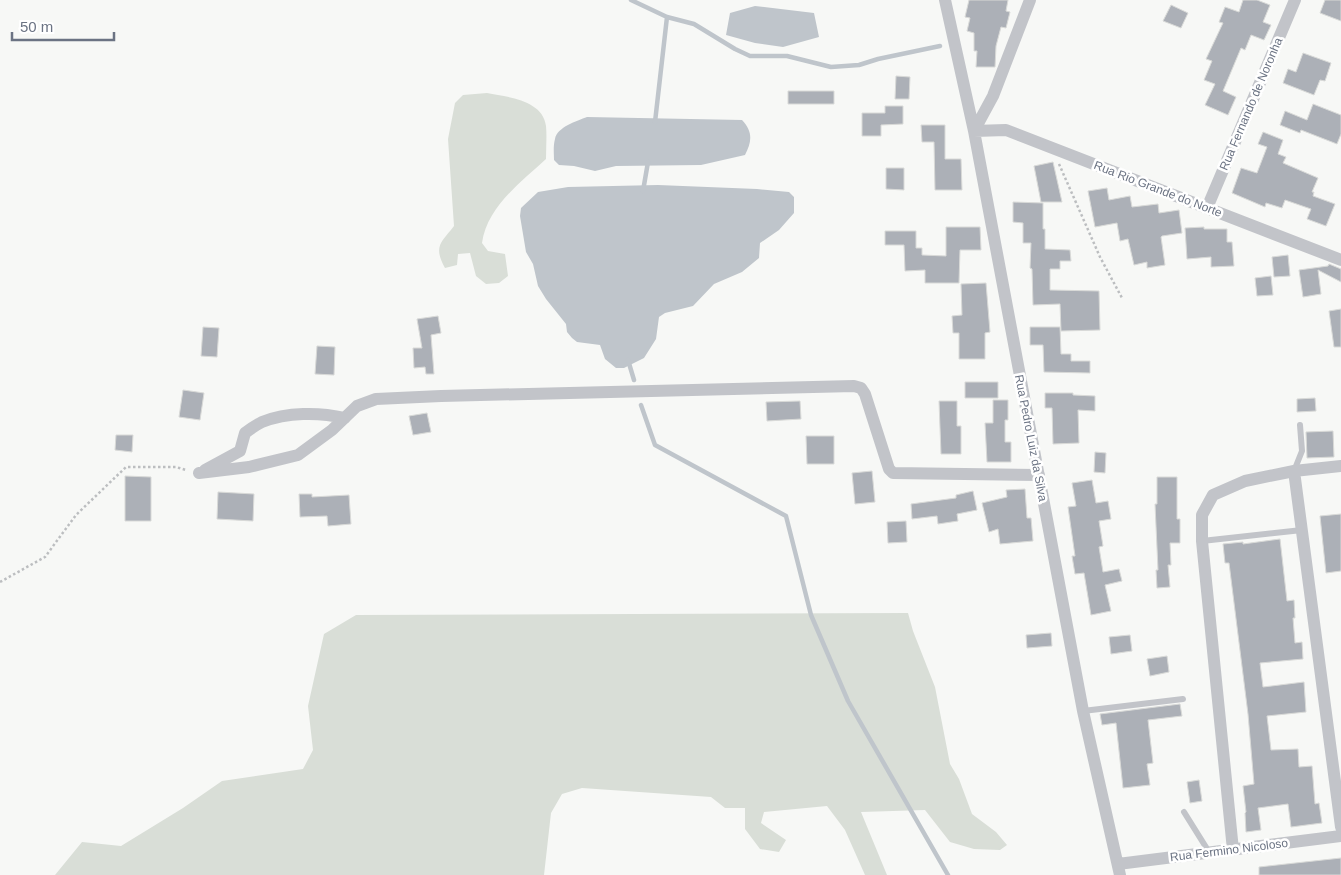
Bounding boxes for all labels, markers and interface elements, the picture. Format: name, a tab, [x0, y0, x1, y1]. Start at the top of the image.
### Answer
scale bar	[12, 10, 115, 42]
text: 50 m	[20, 18, 53, 35]
street label: Rua Fernando de Noronha	[1217, 35, 1285, 172]
street label: Rua Rio Grande do Norte	[1092, 158, 1224, 220]
street label: Rua Pedro Luiz da Silva	[1012, 373, 1050, 503]
street label: Rua Fermino Nicoloso	[1169, 836, 1289, 864]

